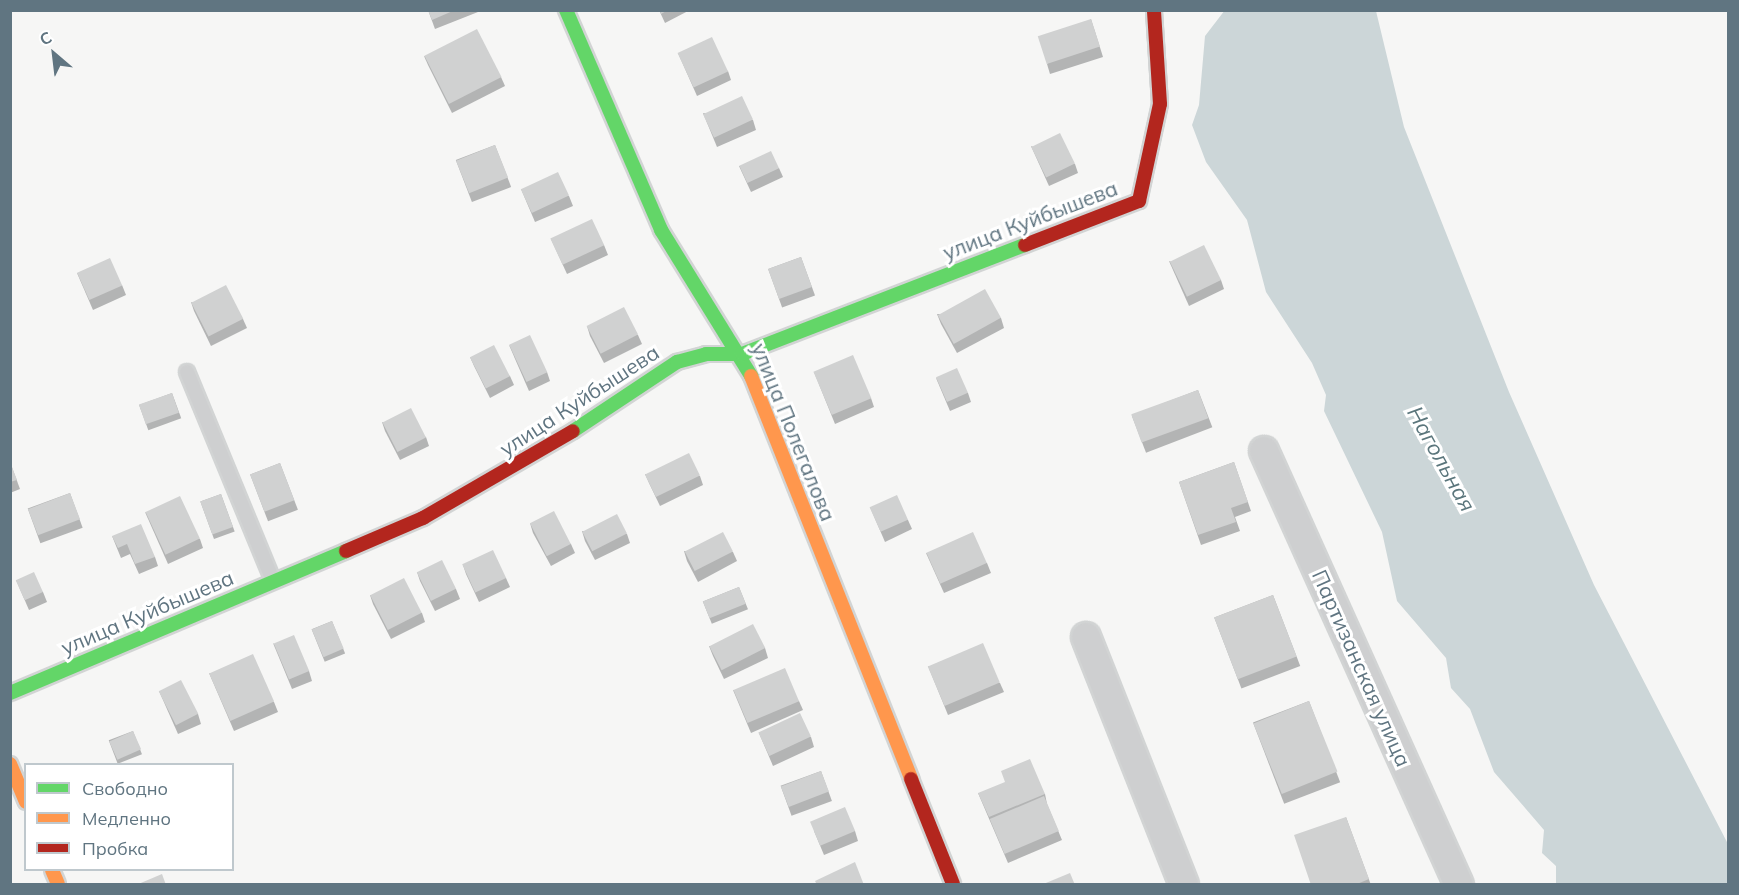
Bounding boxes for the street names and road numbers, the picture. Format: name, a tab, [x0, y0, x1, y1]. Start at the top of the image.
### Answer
street label: улица Куйбышева	[939, 175, 1121, 265]
street label: улица Куйбышева	[495, 339, 663, 461]
street label: улица Полегалова	[747, 339, 841, 525]
street label: улица Куйбышева	[57, 564, 237, 660]
street label: Партизанская улица	[1307, 566, 1417, 770]

